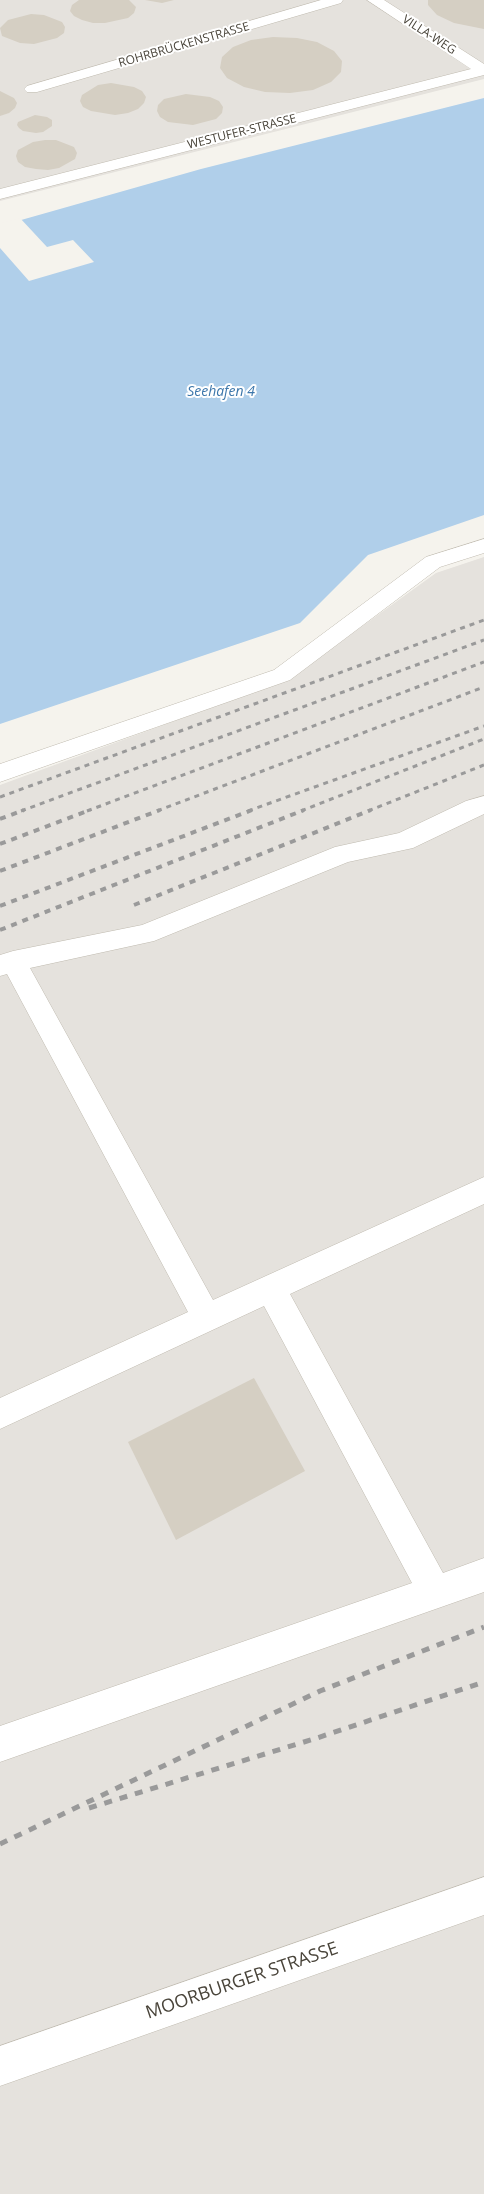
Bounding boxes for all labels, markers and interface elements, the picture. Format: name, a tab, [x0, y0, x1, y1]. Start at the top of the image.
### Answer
street label: VILLA-WEG	[400, 12, 458, 58]
street label: ROHRBRÜCKENSTRASSE	[117, 19, 251, 71]
street label: WESTUFER-STRASSE	[186, 111, 298, 153]
water label: Seehafen 4	[187, 384, 255, 400]
street label: MOORBURGER STRASSE	[143, 1938, 341, 2024]

